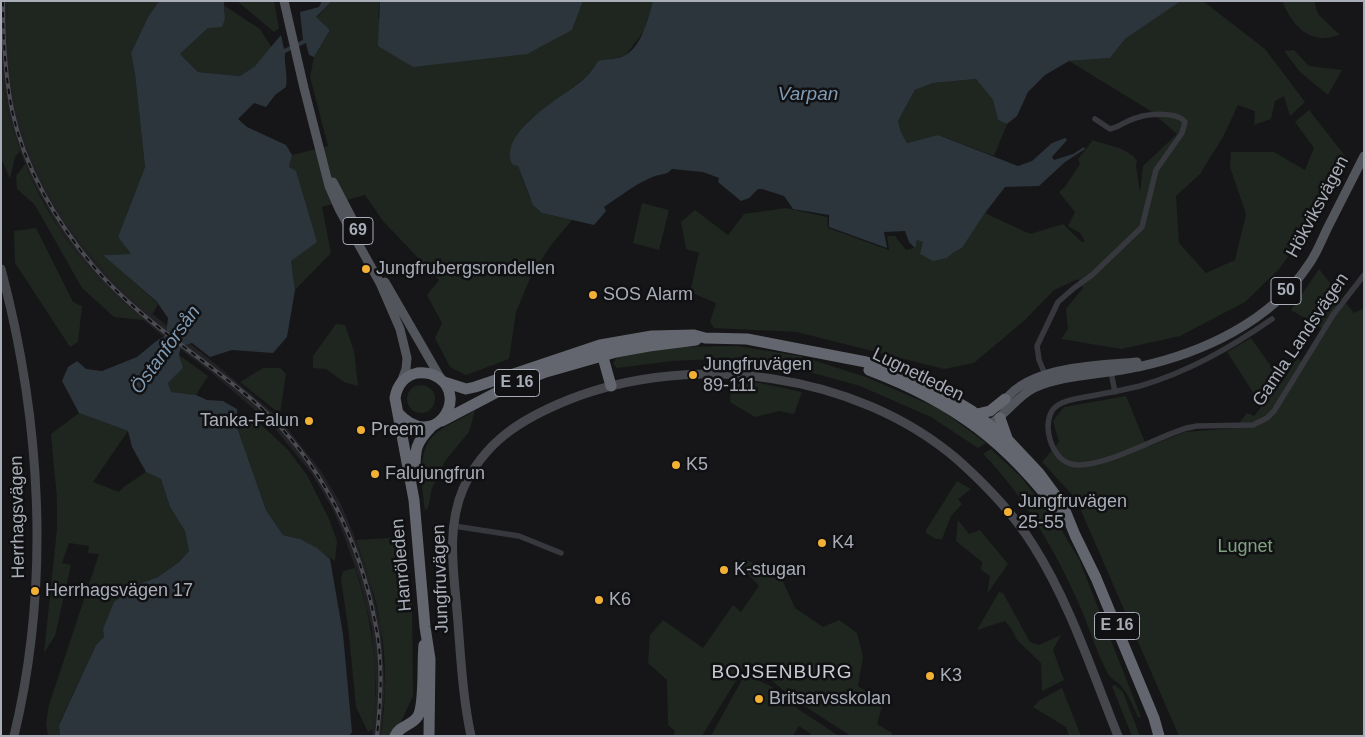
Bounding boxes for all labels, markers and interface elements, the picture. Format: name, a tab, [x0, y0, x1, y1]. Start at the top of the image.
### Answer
water label: Varpan	[778, 84, 838, 106]
street label: Hökviksvägen	[1282, 152, 1354, 262]
road number: 69	[343, 218, 373, 245]
place label: Jungfrubergsrondellen	[376, 258, 555, 280]
marker: Jungfrubergsrondellen	[360, 263, 372, 275]
street label: Gamla Landsvägen	[1248, 269, 1354, 411]
road number: 50	[1271, 278, 1301, 304]
place label: SOS Alarm	[603, 284, 693, 306]
marker: SOS Alarm	[587, 289, 599, 301]
water label: Östanforsån	[126, 301, 206, 399]
street label: Lugnetleden	[869, 344, 967, 406]
place label: Jungfruvägen 89-111	[703, 354, 812, 396]
road number: E 16	[494, 369, 540, 396]
marker: Jungfruvägen 89-111	[687, 369, 699, 381]
place label: Tanka-Falun	[200, 410, 299, 432]
marker: Tanka-Falun	[303, 415, 315, 427]
place label: Preem	[371, 419, 424, 441]
marker: Preem	[355, 424, 367, 436]
place label: K5	[686, 454, 708, 476]
street label: Herrhagsvägen	[6, 455, 30, 579]
marker: K5	[670, 459, 682, 471]
place label: Falujungfrun	[385, 463, 485, 485]
marker: Falujungfrun	[369, 468, 381, 480]
place label: Jungfruvägen 25-55	[1018, 491, 1127, 534]
marker: Jungfruvägen 25-55	[1002, 506, 1014, 518]
street label: Hanröleden	[387, 518, 417, 612]
street label: Jungfruvägen	[428, 524, 454, 634]
place label: K4	[832, 532, 854, 554]
park label: Lugnet	[1217, 536, 1273, 558]
marker: K4	[816, 537, 828, 549]
place label: K-stugan	[734, 559, 806, 581]
marker: K-stugan	[718, 564, 730, 576]
place label: Herrhagsvägen 17	[45, 580, 193, 602]
marker: Herrhagsvägen 17	[29, 585, 41, 597]
place label: K6	[609, 589, 631, 611]
marker: K6	[593, 594, 605, 606]
road number: E 16	[1094, 612, 1140, 640]
district label: BOJSENBURG	[710, 662, 854, 684]
place label: K3	[940, 665, 962, 687]
marker: K3	[924, 670, 936, 682]
place label: Britsarvsskolan	[769, 688, 891, 710]
marker: Britsarvsskolan	[753, 693, 765, 705]

